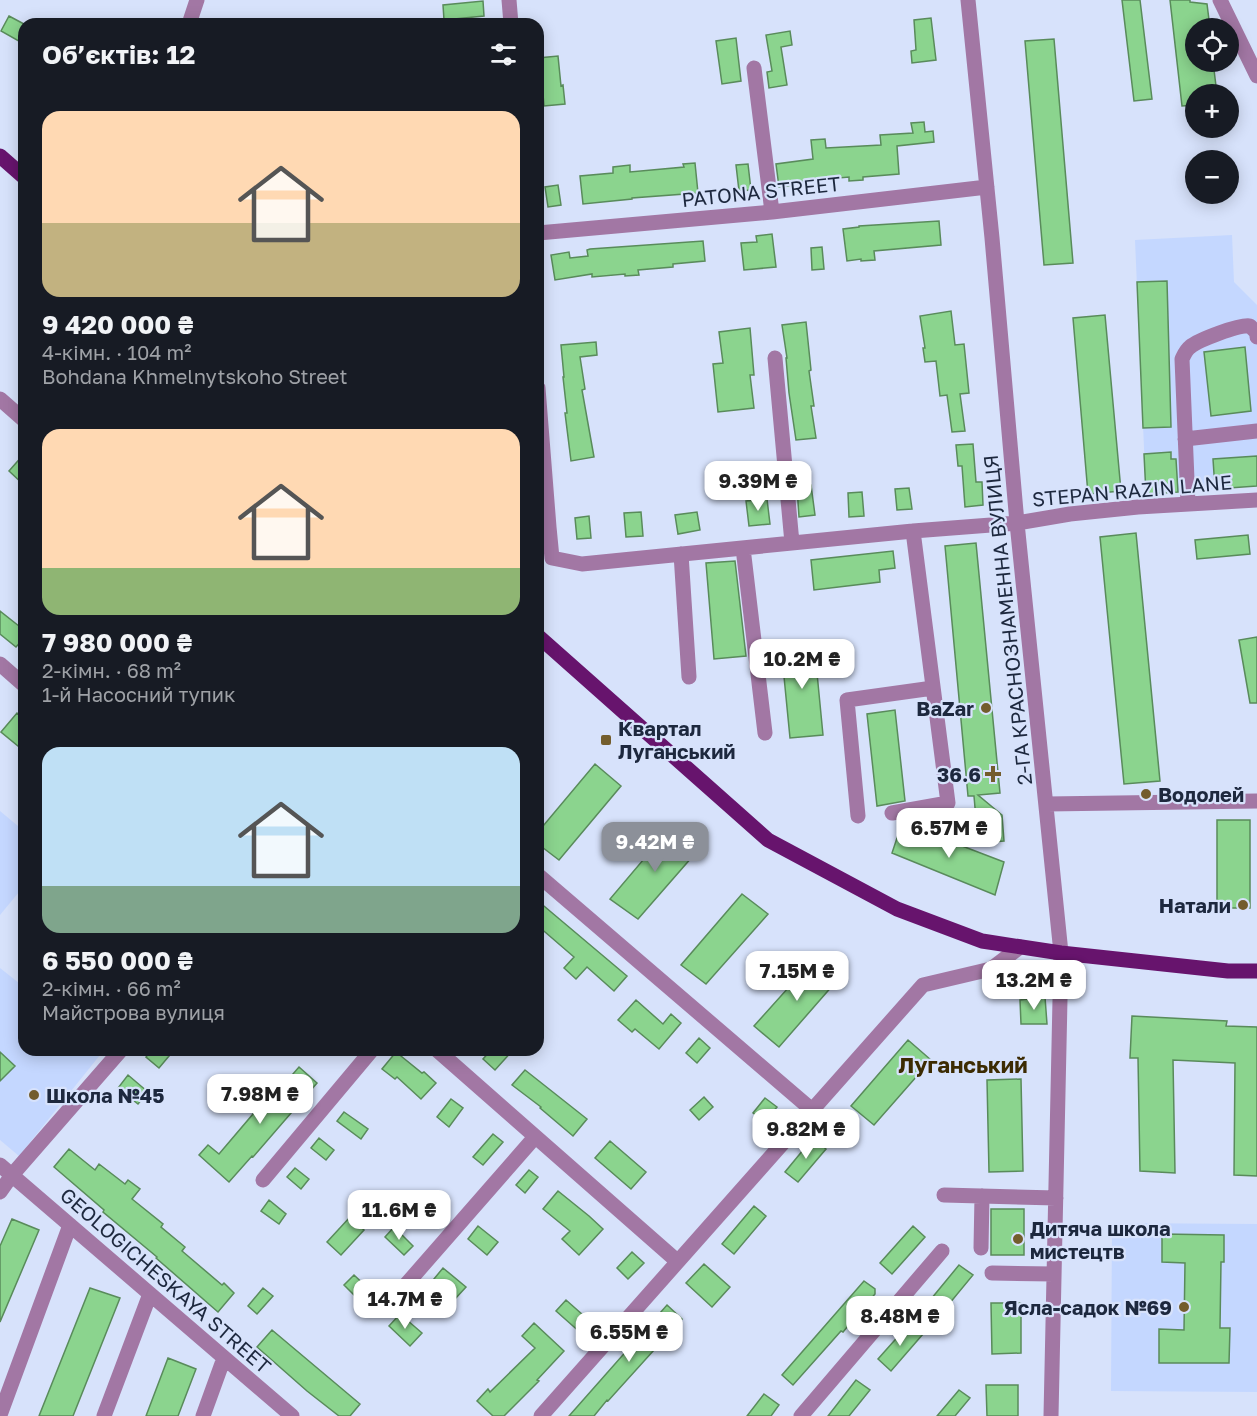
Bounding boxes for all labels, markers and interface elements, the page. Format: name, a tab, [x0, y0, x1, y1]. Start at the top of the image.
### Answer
map controls	[1185, 18, 1239, 204]
button: locate	[1185, 18, 1239, 72]
icon: filters	[487, 38, 520, 71]
text: Об’єктів: 12	[42, 39, 195, 70]
button: +	[1185, 84, 1239, 138]
icon: home	[227, 150, 335, 258]
button: −	[1185, 150, 1239, 204]
street label: PATONA STREET	[681, 171, 841, 211]
text: 9 420 000 ₴	[42, 309, 194, 340]
text: 4-кімн. · 104 m²	[42, 340, 191, 364]
text: Bohdana Khmelnytskoho Street	[42, 364, 347, 388]
street label: 2-ГА КРАСНОЗНАМЕННА ВУЛИЦЯ	[978, 454, 1036, 786]
pin: 9.39M ₴	[703, 461, 813, 512]
icon: home	[227, 468, 335, 576]
text: 9.39M ₴	[719, 468, 798, 492]
street label: STEPAN RAZIN LANE	[1031, 469, 1233, 511]
text: 7 980 000 ₴	[42, 627, 192, 658]
pin: 10.2M ₴	[747, 639, 857, 690]
text: 10.2M ₴	[764, 646, 840, 670]
text: 2-кімн. · 68 m²	[42, 658, 181, 682]
text: 1-й Насосний тупик	[42, 682, 236, 706]
place label: BaZar	[916, 696, 974, 720]
marker: BaZar	[979, 701, 993, 715]
place label: Квартал Луганський	[618, 716, 736, 763]
marker: Квартал Луганський	[599, 733, 613, 747]
place label: 36.6	[937, 762, 981, 786]
marker: 36.6	[986, 767, 1000, 781]
place label: Водолей	[1158, 782, 1244, 806]
icon: home	[227, 786, 335, 894]
marker: Водолей	[1139, 787, 1153, 801]
pin: 6.57M ₴	[894, 808, 1004, 859]
text: 6.57M ₴	[910, 815, 988, 839]
pin: 9.42M ₴	[600, 822, 710, 873]
text: 9.42M ₴	[616, 829, 694, 853]
place label: Натали	[1159, 893, 1231, 917]
marker: Натали	[1236, 898, 1250, 912]
text: 6 550 000 ₴	[42, 945, 193, 976]
pin: 7.15M ₴	[742, 951, 852, 1002]
text: 7.15M ₴	[760, 958, 834, 982]
pin: 13.2M ₴	[979, 960, 1089, 1011]
text: 13.2M ₴	[996, 967, 1072, 991]
text: 2-кімн. · 66 m²	[42, 976, 181, 1000]
text: Майстрова вулиця	[42, 1000, 225, 1024]
district label: Луганський	[898, 1051, 1028, 1078]
pin: 7.98M ₴	[205, 1074, 315, 1125]
text: 7.98M ₴	[221, 1081, 299, 1105]
place label: Школа №45	[46, 1083, 164, 1107]
marker: Школа №45	[27, 1088, 41, 1102]
pin: 9.82M ₴	[751, 1109, 861, 1160]
text: 9.82M ₴	[766, 1116, 846, 1140]
street label: GEOLOGICHESKAYA STREET	[56, 1182, 276, 1378]
pin: 11.6M ₴	[344, 1190, 454, 1241]
text: 11.6M ₴	[362, 1197, 436, 1221]
place label: Дитяча школа мистецтв	[1030, 1216, 1171, 1263]
marker: Дитяча школа мистецтв	[1011, 1232, 1025, 1246]
pin: 14.7M ₴	[350, 1279, 460, 1330]
text: 14.7M ₴	[367, 1286, 443, 1310]
place label: Ясла-садок №69	[1004, 1295, 1172, 1319]
pin: 8.48M ₴	[845, 1296, 955, 1347]
marker: Ясла-садок №69	[1177, 1300, 1191, 1314]
text: 8.48M ₴	[860, 1303, 940, 1327]
pin: 6.55M ₴	[574, 1312, 684, 1363]
text: 6.55M ₴	[590, 1319, 668, 1343]

